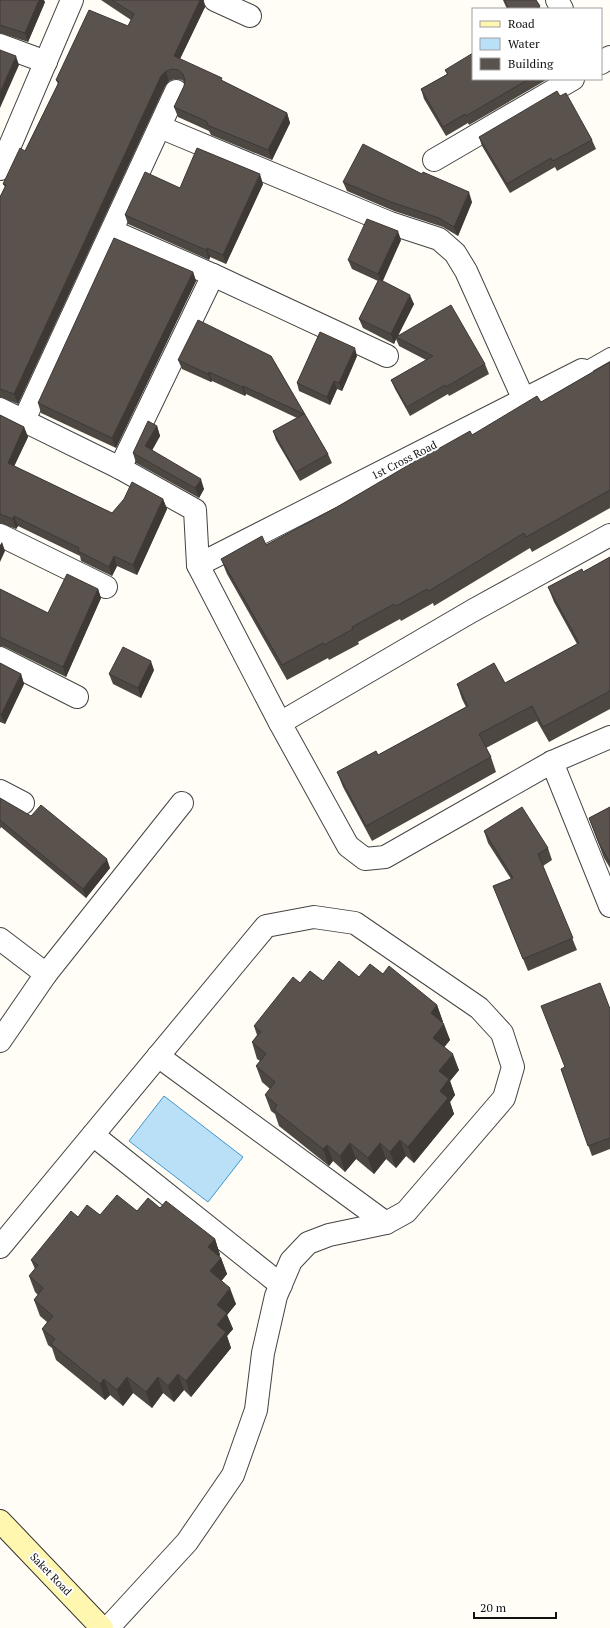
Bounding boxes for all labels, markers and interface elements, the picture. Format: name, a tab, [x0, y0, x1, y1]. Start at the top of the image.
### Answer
legend	[472, 8, 602, 80]
text: Road	[508, 16, 535, 31]
text: Water	[508, 36, 540, 51]
text: Building	[508, 56, 554, 71]
street label: 1st Cross Road	[369, 438, 439, 482]
street label: Saket Road	[27, 1550, 75, 1598]
scale bar	[474, 1594, 556, 1620]
text: 20 m	[480, 1600, 507, 1615]

